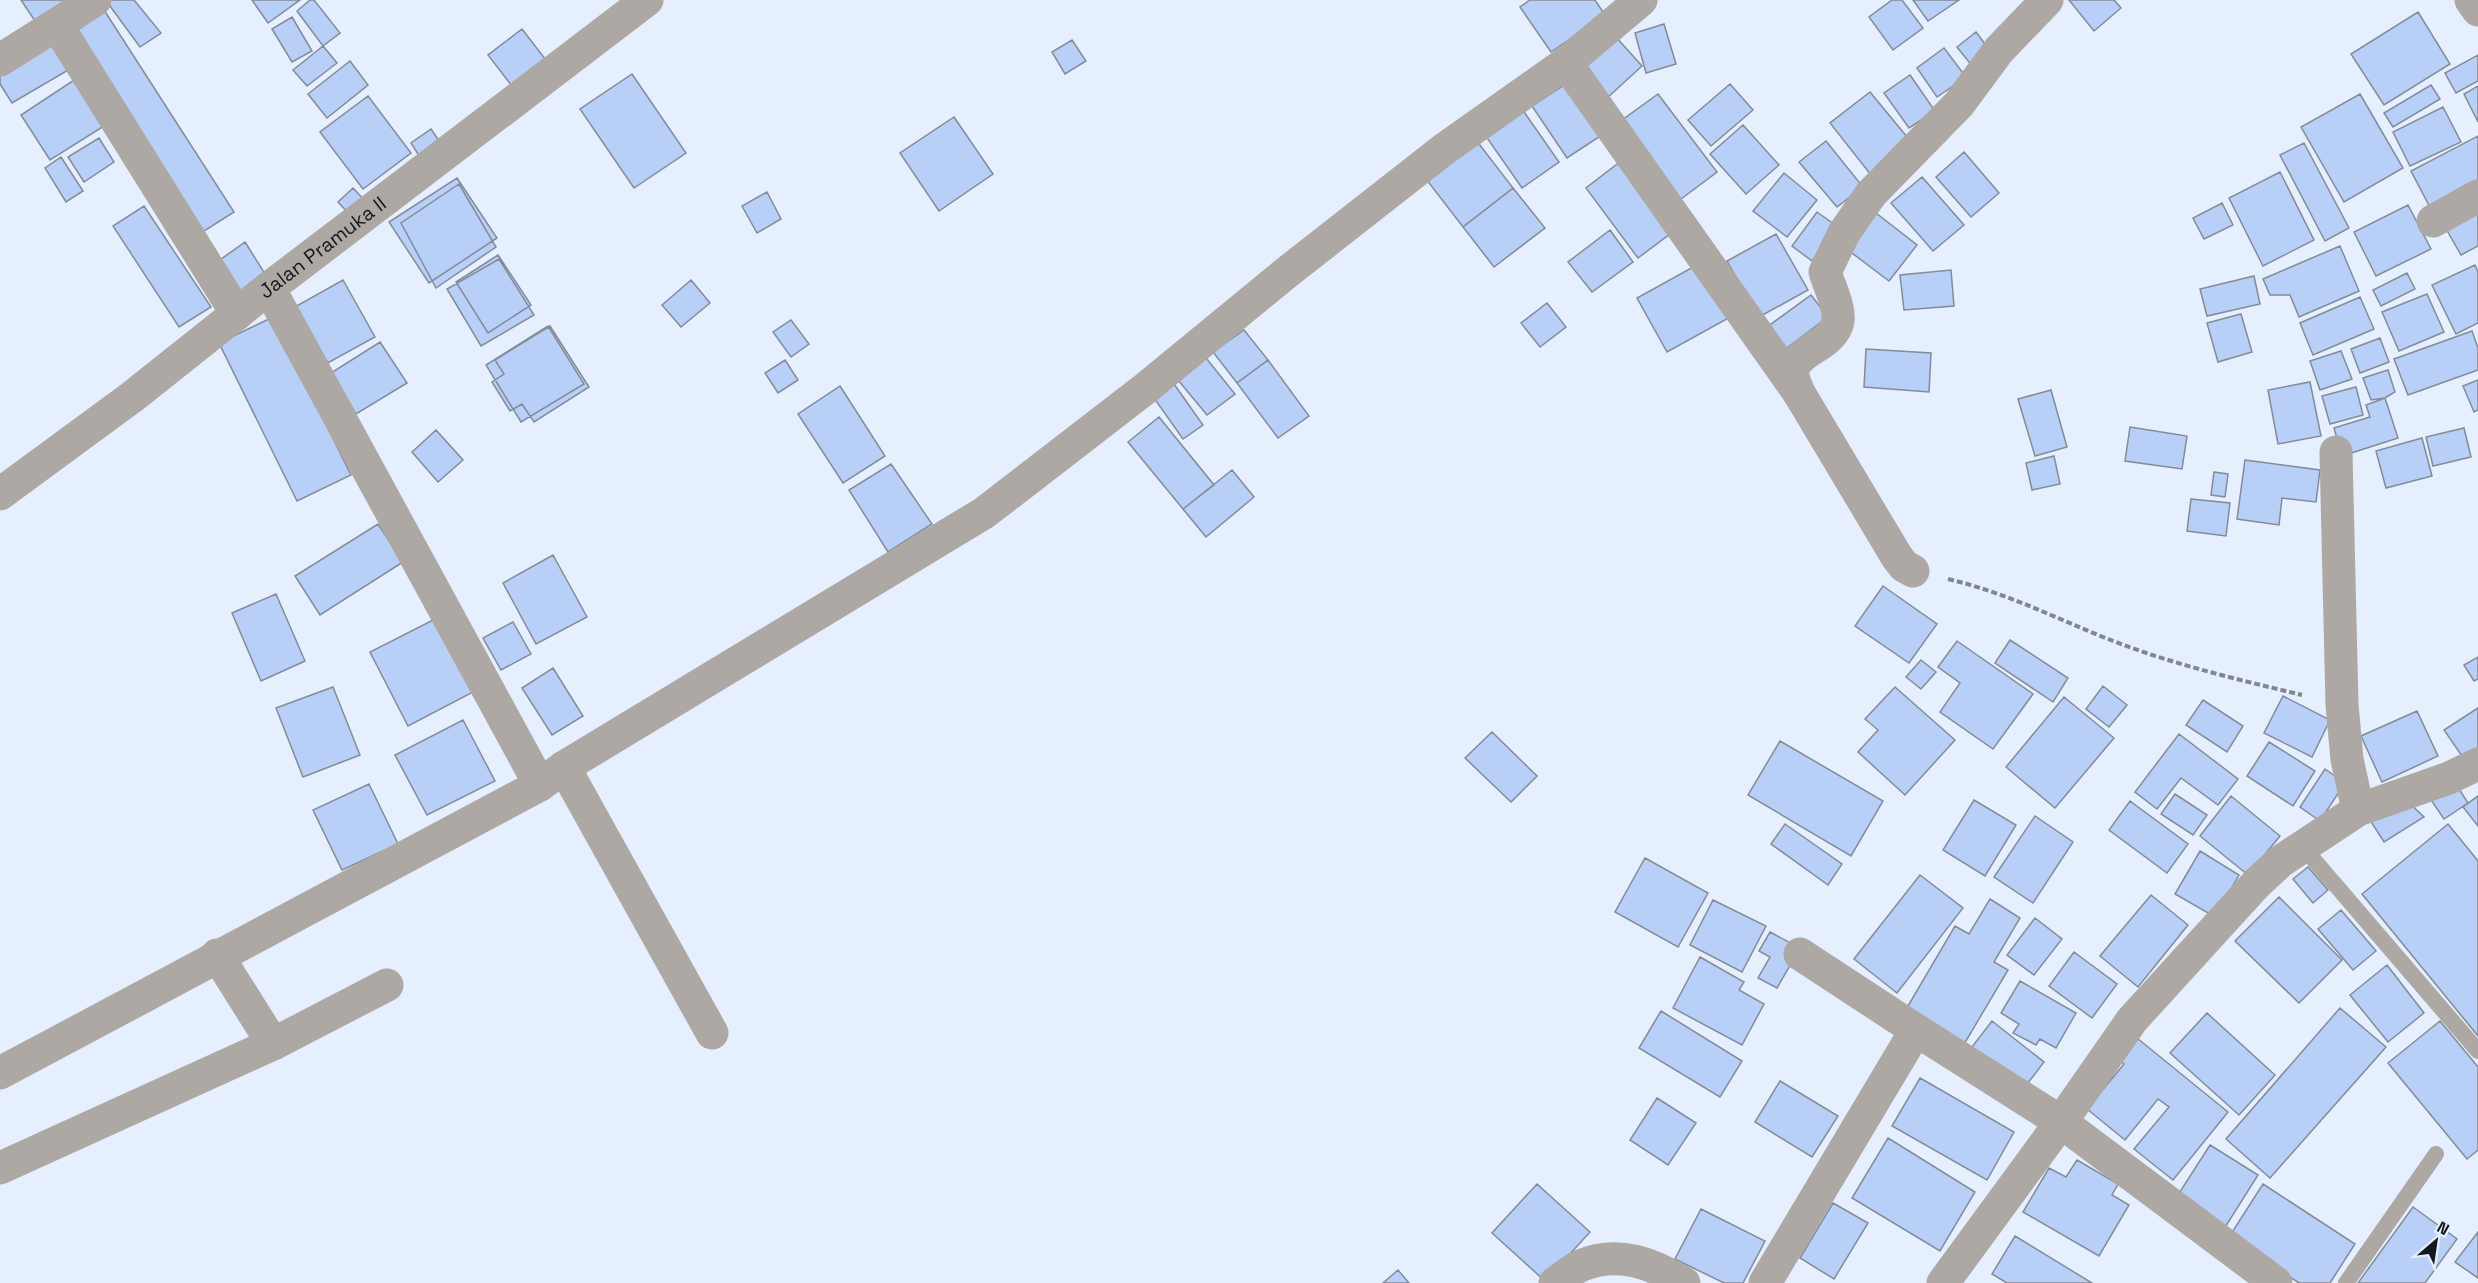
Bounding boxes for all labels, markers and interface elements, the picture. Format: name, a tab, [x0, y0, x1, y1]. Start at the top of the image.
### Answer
street label: Jalan Pramuka II	[253, 190, 391, 304]
north arrow	[2406, 1211, 2466, 1271]
text: N	[2433, 1217, 2453, 1240]

